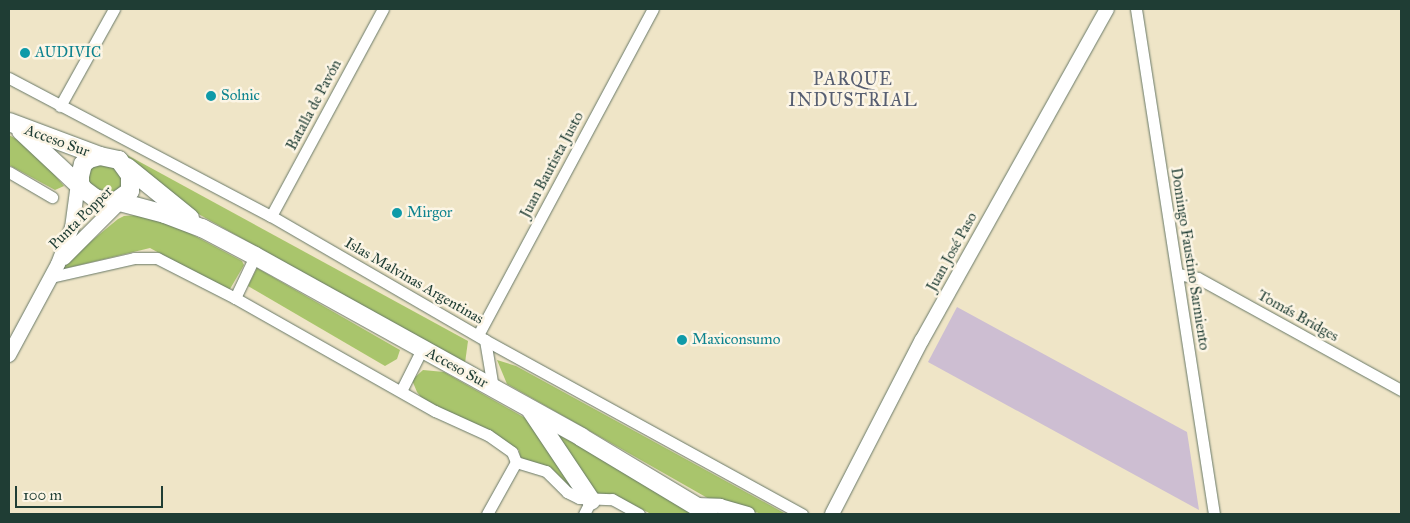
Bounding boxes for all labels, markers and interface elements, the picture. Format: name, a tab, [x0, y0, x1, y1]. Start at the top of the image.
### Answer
place label: AUDIVIC	[35, 44, 101, 62]
marker: AUDIVIC	[19, 47, 31, 59]
street label: Batalla de Pavón	[283, 57, 345, 153]
district label: PARQUE INDUSTRIAL	[787, 69, 919, 112]
place label: Solnic	[221, 87, 260, 105]
marker: Solnic	[205, 90, 217, 102]
street label: Juan Bautista Justo	[516, 109, 588, 221]
street label: Acceso Sur	[22, 121, 92, 161]
street label: Domingo Faustino Sarmiento	[1167, 167, 1213, 351]
street label: Punta Popper	[46, 183, 116, 253]
place label: Mirgor	[407, 204, 452, 222]
marker: Mirgor	[391, 207, 403, 219]
street label: Juan José Paso	[923, 209, 981, 295]
street label: Islas Malvinas Argentinas	[341, 234, 487, 328]
street label: Tomás Bridges	[1254, 286, 1342, 346]
place label: Maxiconsumo	[692, 331, 780, 349]
marker: Maxiconsumo	[676, 334, 688, 346]
street label: Acceso Sur	[423, 344, 491, 392]
scale bar	[18, 476, 165, 508]
text: 100 m	[23, 486, 62, 504]

